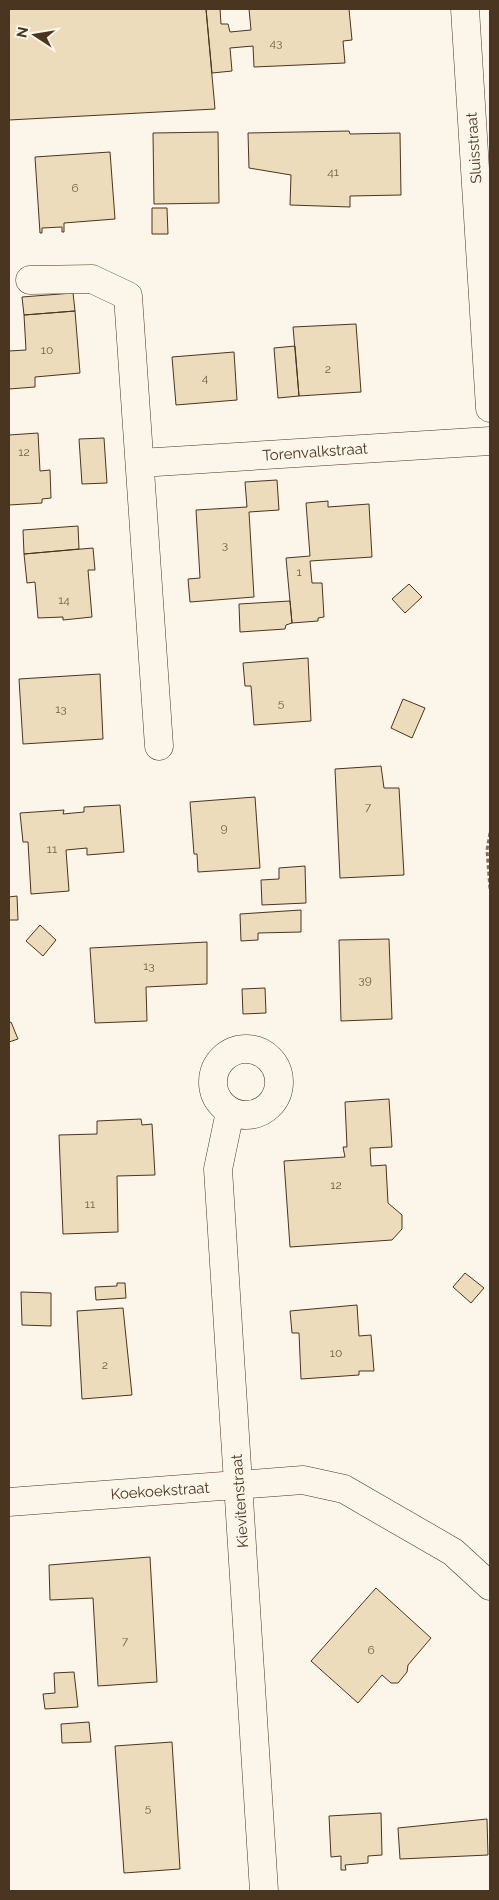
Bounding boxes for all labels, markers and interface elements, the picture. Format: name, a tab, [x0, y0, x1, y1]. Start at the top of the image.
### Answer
north arrow	[10, 10, 60, 60]
text: N	[13, 25, 31, 39]
house number: 43	[270, 36, 282, 50]
street label: Sluisstraat	[463, 112, 485, 184]
house number: 41	[327, 165, 339, 179]
house number: 6	[71, 181, 79, 195]
house number: 10	[41, 343, 53, 357]
house number: 2	[325, 362, 331, 376]
house number: 4	[202, 371, 209, 385]
street label: Torenvalkstraat	[262, 439, 368, 465]
house number: 12	[18, 445, 30, 459]
house number: 3	[222, 538, 228, 552]
house number: 1	[296, 565, 302, 579]
house number: 14	[58, 593, 70, 607]
house number: 5	[278, 696, 285, 710]
house number: 13	[55, 702, 67, 716]
house number: 7	[365, 800, 372, 814]
house number: 9	[220, 821, 228, 835]
house number: 11	[47, 842, 57, 856]
house number: 13	[143, 959, 155, 973]
house number: 39	[358, 973, 372, 987]
house number: 12	[330, 1178, 342, 1192]
house number: 11	[85, 1197, 95, 1211]
house number: 10	[330, 1346, 342, 1360]
house number: 2	[102, 1358, 108, 1372]
street label: Kievitenstraat	[228, 1453, 252, 1549]
street label: Koekoekstraat	[110, 1479, 210, 1503]
house number: 7	[122, 1634, 129, 1648]
house number: 6	[367, 1643, 375, 1657]
house number: 5	[145, 1801, 152, 1815]

